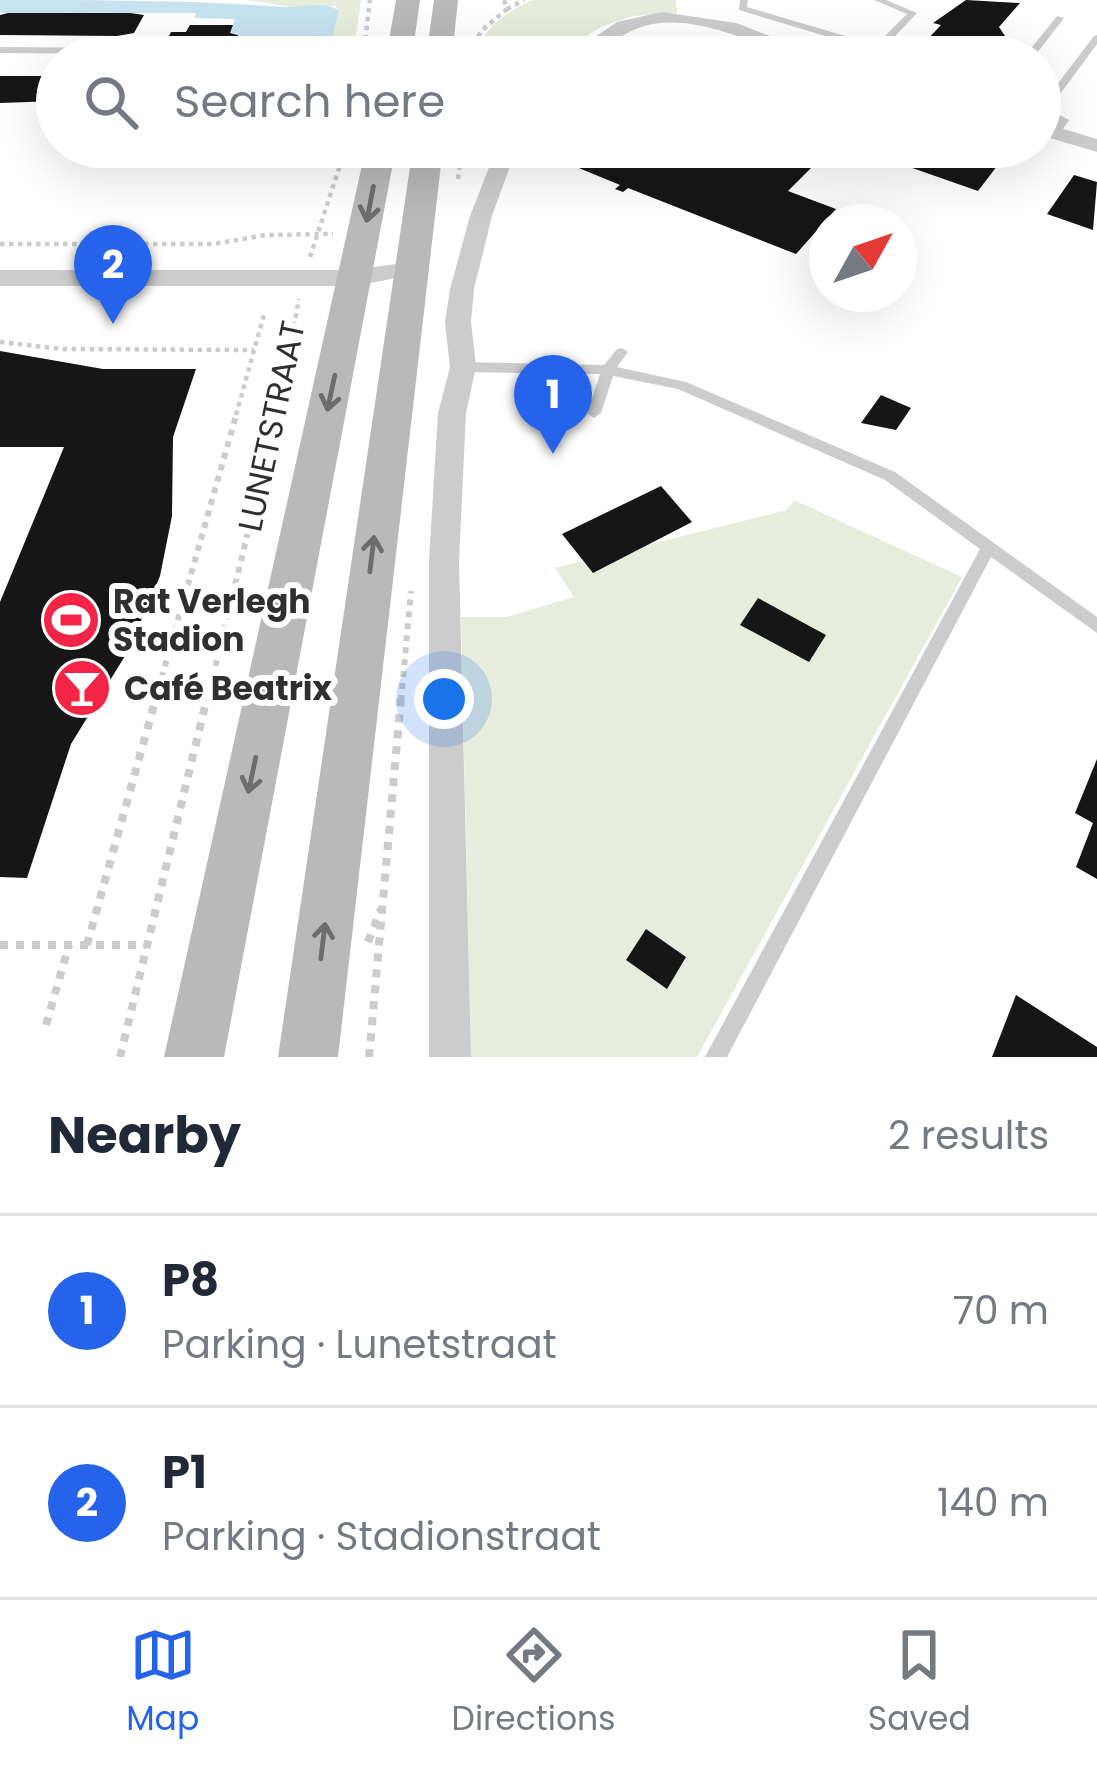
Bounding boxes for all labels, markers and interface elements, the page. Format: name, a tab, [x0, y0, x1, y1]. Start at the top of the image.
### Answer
search box	[36, 36, 1061, 168]
icon: search	[78, 69, 144, 135]
text: Search here	[174, 70, 445, 133]
one-way arrow	[358, 183, 380, 222]
north arrow	[809, 204, 917, 312]
pin: 2	[74, 225, 152, 324]
street label: LUNETSTRAAT	[226, 316, 317, 536]
pin: 1	[514, 355, 592, 454]
one-way arrow	[319, 373, 342, 411]
one-way arrow	[362, 535, 384, 574]
place label: Rat Verlegh Stadion	[113, 578, 311, 663]
sports icon: Rat Verlegh Stadion	[40, 589, 102, 651]
bar icon: Café Beatrix	[51, 657, 113, 719]
place label: Café Beatrix	[124, 665, 332, 712]
your location	[414, 669, 474, 729]
one-way arrow	[240, 755, 263, 793]
one-way arrow	[312, 922, 335, 961]
text: Nearby	[48, 1099, 241, 1171]
text: 2 results	[888, 1108, 1049, 1163]
text: P8	[162, 1249, 219, 1312]
text: 1	[80, 1283, 94, 1338]
text: 70 m	[953, 1283, 1049, 1338]
text: Parking · Lunetstraat	[162, 1317, 557, 1372]
text: P1	[162, 1441, 207, 1504]
text: 2	[76, 1475, 98, 1530]
text: 140 m	[937, 1475, 1049, 1530]
text: Parking · Stadionstraat	[162, 1509, 601, 1564]
tab: Map	[126, 1622, 199, 1744]
tab: Directions	[452, 1622, 615, 1744]
tab: Saved	[868, 1622, 971, 1744]

